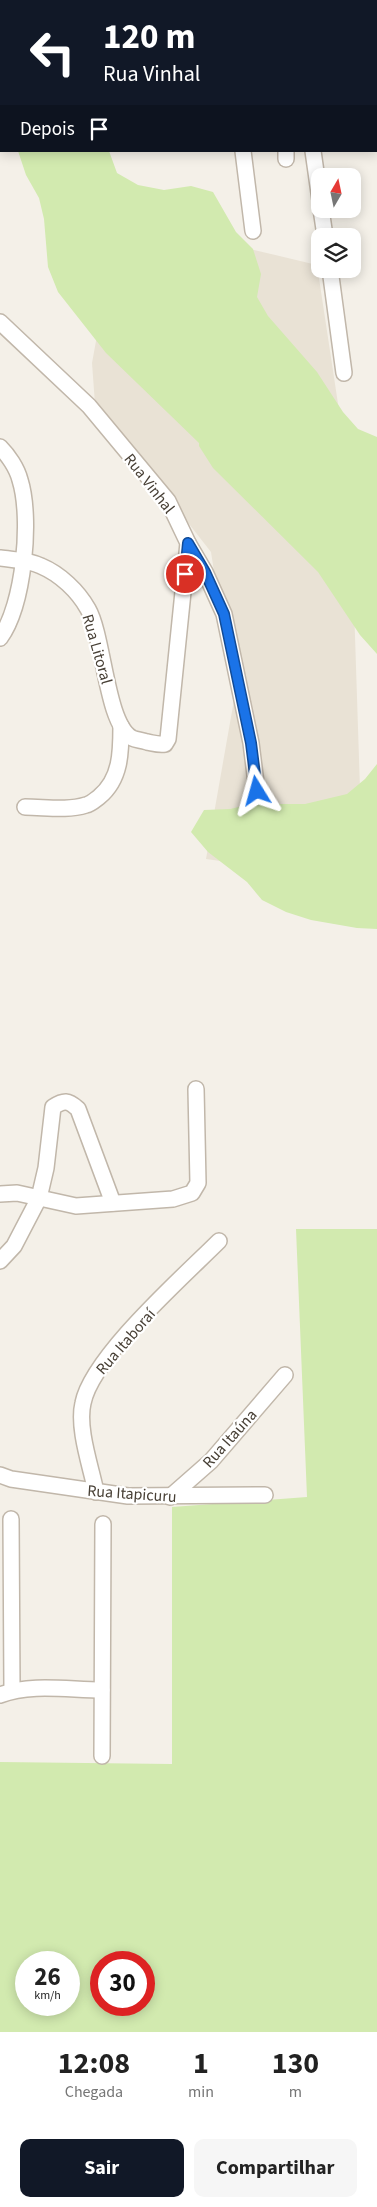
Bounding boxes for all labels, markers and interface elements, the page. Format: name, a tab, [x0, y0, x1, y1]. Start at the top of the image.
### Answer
text: 120 m	[103, 12, 195, 62]
icon: left	[20, 20, 85, 85]
text: Rua Vinhal	[103, 58, 200, 90]
icon: arrive	[85, 115, 113, 143]
text: Depois	[20, 116, 75, 143]
north arrow	[311, 168, 361, 218]
map controls	[311, 168, 361, 278]
button: layers	[311, 228, 361, 278]
street label: Rua Vinhal	[119, 449, 180, 518]
pin	[164, 553, 206, 595]
icon: arrive	[171, 560, 199, 588]
street label: Rua Litoral	[77, 612, 118, 687]
position arrow	[230, 764, 282, 816]
street label: Rua Itaboraí	[91, 1303, 161, 1379]
street label: Rua Itaúna	[198, 1405, 262, 1473]
street label: Rua Itapicuru	[87, 1480, 177, 1508]
speed limit sign: 30	[90, 1951, 155, 2016]
text: 26	[34, 1959, 61, 1995]
text: km/h	[34, 1987, 61, 2004]
text: 12:08	[58, 2042, 130, 2085]
text: 1	[193, 2042, 209, 2085]
text: 130	[272, 2042, 319, 2085]
text: Chegada	[65, 2081, 123, 2103]
text: min	[188, 2081, 214, 2103]
text: m	[289, 2081, 302, 2103]
button: Sair	[20, 2139, 184, 2197]
button: Compartilhar	[194, 2139, 357, 2197]

